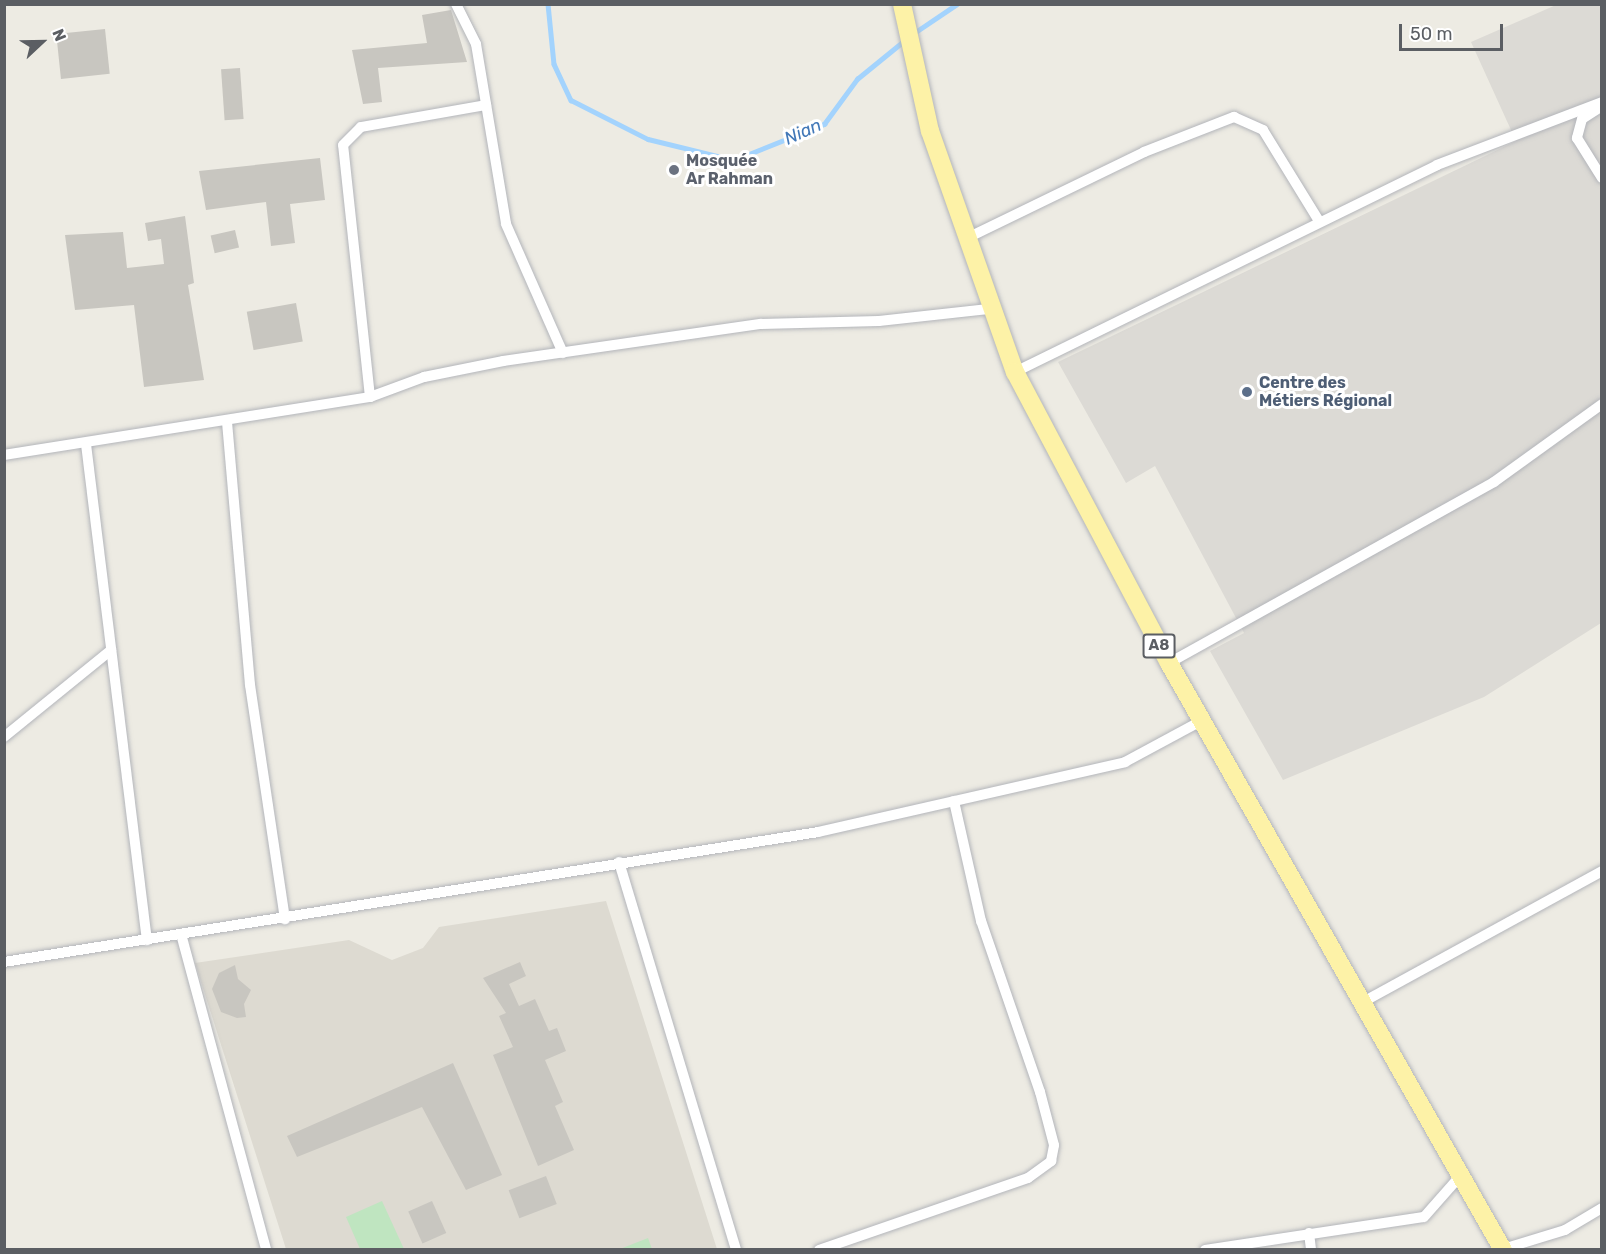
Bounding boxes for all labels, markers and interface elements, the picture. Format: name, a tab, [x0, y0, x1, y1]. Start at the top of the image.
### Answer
north arrow	[12, 12, 72, 72]
scale bar	[1402, 12, 1506, 50]
text: 50 m	[1410, 23, 1453, 45]
text: N	[48, 26, 70, 44]
water label: Nian	[781, 114, 825, 150]
place label: Mosquée Ar Rahman	[686, 151, 773, 189]
marker: Mosquée Ar Rahman	[667, 163, 681, 177]
place label: Centre des Métiers Régional	[1259, 373, 1392, 411]
marker: Centre des Métiers Régional	[1240, 385, 1254, 399]
road number: A8	[1142, 634, 1176, 658]

